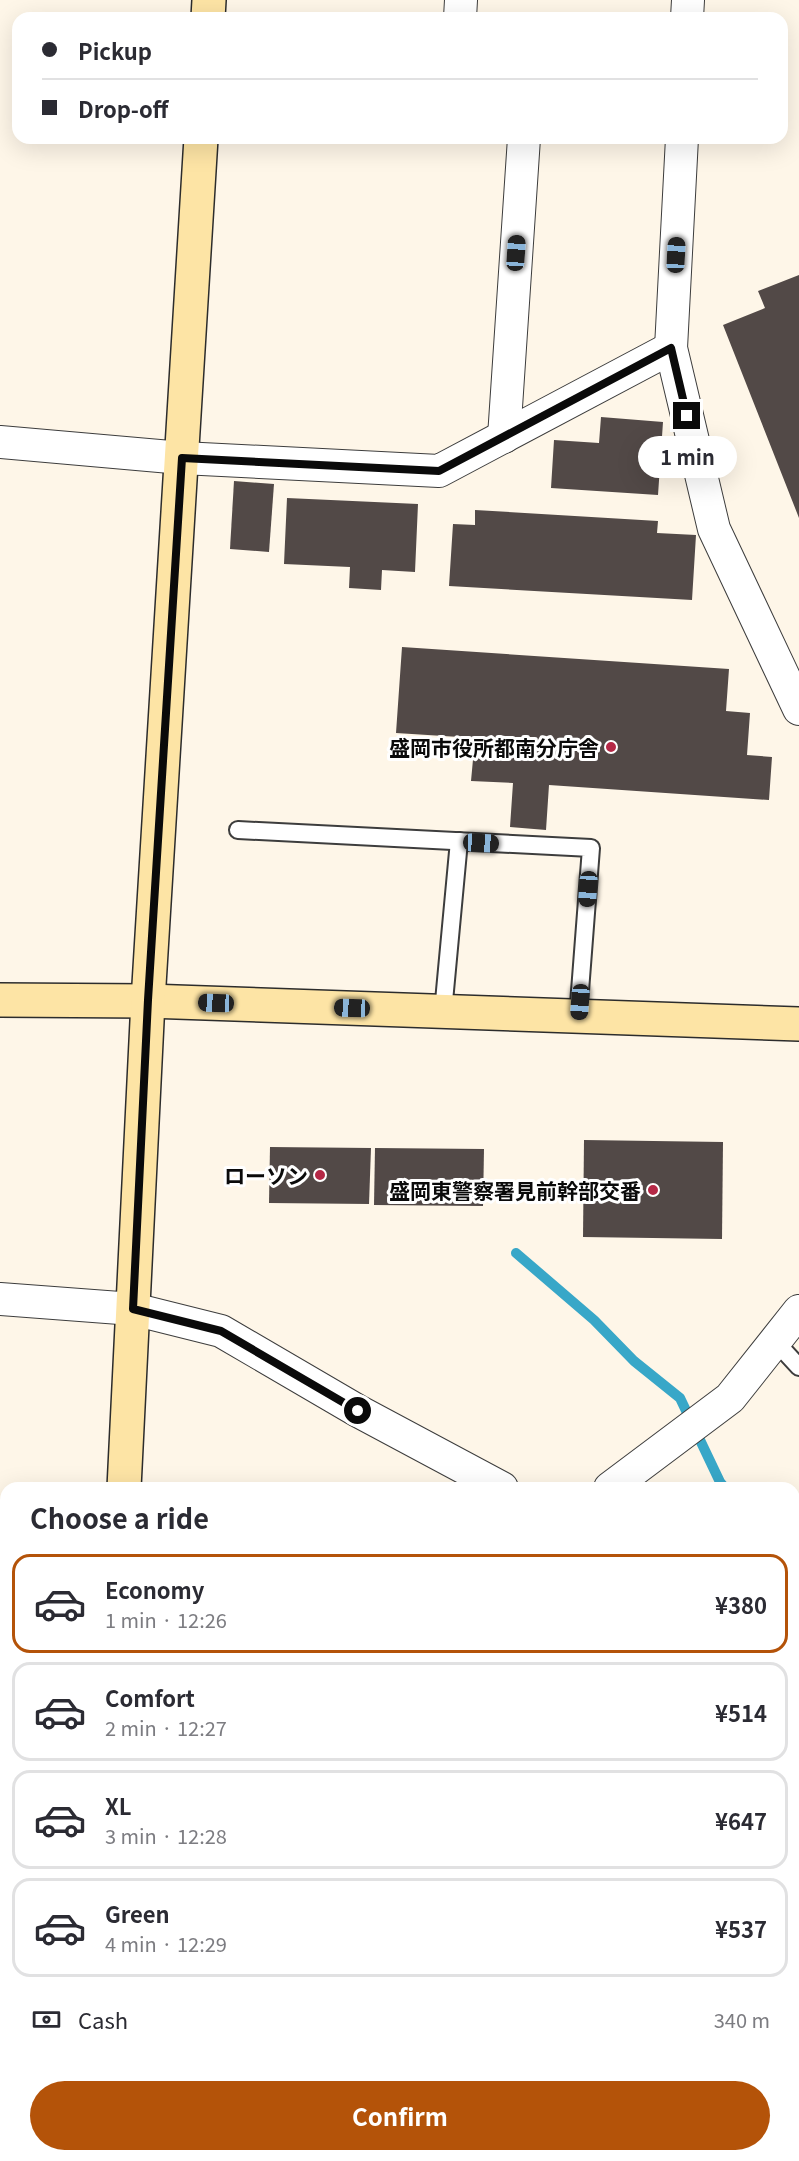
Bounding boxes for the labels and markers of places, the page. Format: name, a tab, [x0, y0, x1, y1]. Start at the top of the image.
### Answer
place label: 盛岡市役所都南分庁舎	[389, 732, 599, 762]
marker: 盛岡市役所都南分庁舎	[604, 740, 618, 754]
place label: ローソン	[224, 1160, 308, 1190]
marker: ローソン	[313, 1168, 327, 1182]
place label: 盛岡東警察署見前幹部交番	[389, 1175, 641, 1205]
marker: 盛岡東警察署見前幹部交番	[646, 1183, 660, 1197]

